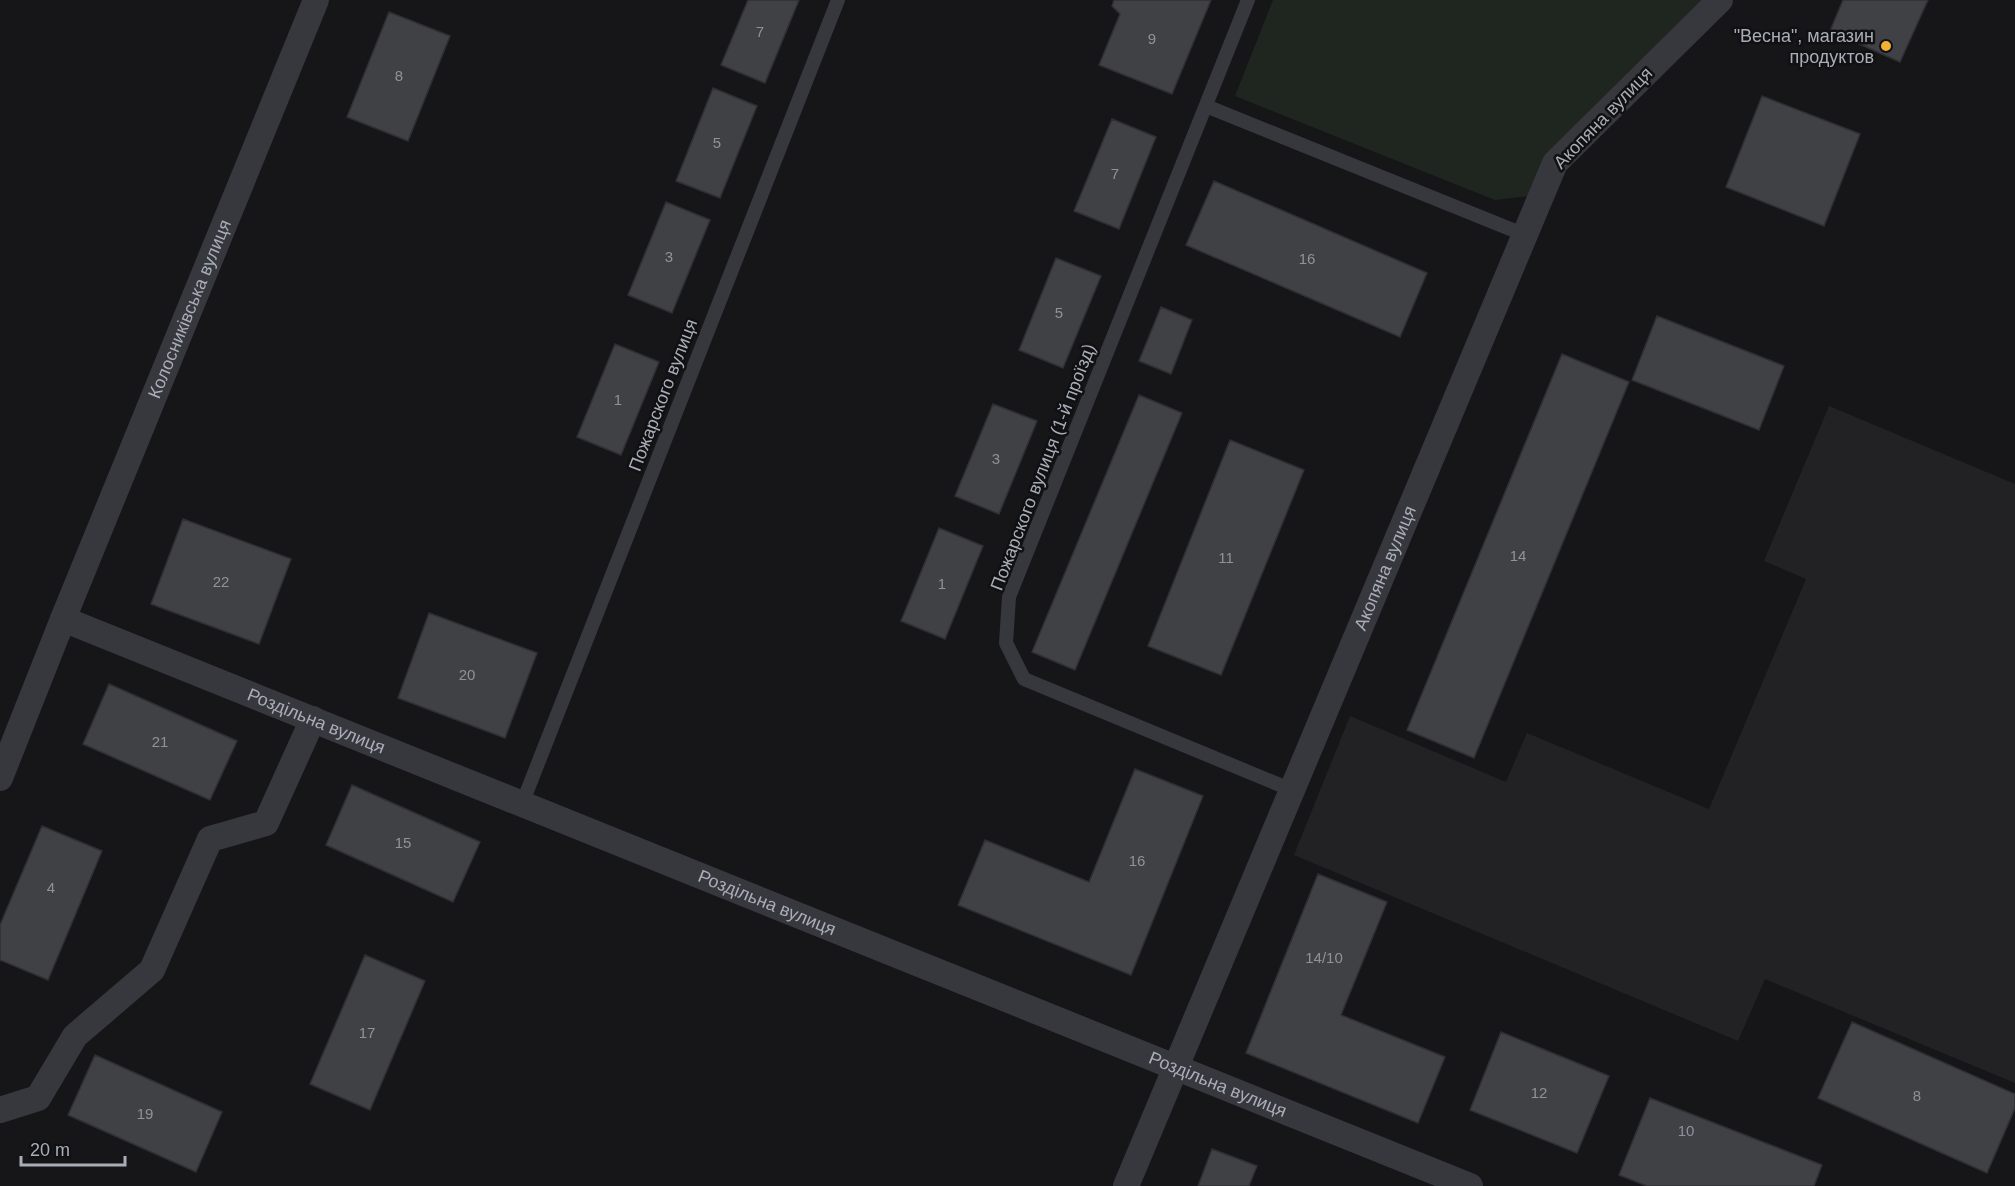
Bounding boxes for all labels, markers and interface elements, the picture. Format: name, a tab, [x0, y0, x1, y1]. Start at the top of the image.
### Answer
house number: 7	[756, 23, 764, 40]
place label: "Весна", магазин продуктов	[1734, 26, 1874, 67]
house number: 9	[1148, 30, 1156, 47]
marker: "Весна", магазин продуктов	[1879, 39, 1893, 53]
street label: Акопяна вулиця	[1550, 63, 1656, 173]
house number: 8	[395, 67, 403, 84]
house number: 5	[713, 134, 721, 151]
house number: 7	[1111, 165, 1119, 182]
street label: Колосниківська вулиця	[144, 217, 235, 401]
house number: 3	[665, 248, 673, 265]
house number: 16	[1299, 250, 1315, 267]
house number: 5	[1055, 304, 1063, 321]
street label: Пожарского вулиця	[625, 316, 701, 474]
street label: Пожарского вулиця (1-й проїзд)	[987, 341, 1099, 593]
house number: 1	[614, 391, 622, 408]
house number: 3	[992, 450, 1000, 467]
street label: Акопяна вулиця	[1350, 503, 1420, 633]
house number: 14	[1510, 547, 1526, 564]
house number: 11	[1218, 549, 1234, 566]
house number: 22	[213, 573, 229, 590]
house number: 1	[938, 575, 946, 592]
house number: 20	[459, 666, 475, 683]
street label: Роздільна вулиця	[244, 684, 388, 758]
house number: 21	[152, 733, 168, 750]
house number: 15	[395, 834, 411, 851]
house number: 16	[1129, 852, 1145, 869]
street label: Роздільна вулиця	[695, 866, 839, 939]
house number: 4	[47, 879, 55, 896]
house number: 14/10	[1305, 949, 1343, 966]
house number: 17	[359, 1024, 375, 1041]
street label: Роздільна вулиця	[1146, 1048, 1290, 1121]
house number: 12	[1531, 1084, 1547, 1101]
house number: 8	[1913, 1087, 1921, 1104]
house number: 19	[137, 1105, 153, 1122]
house number: 10	[1678, 1122, 1694, 1139]
scale bar	[21, 1129, 124, 1167]
text: 20 m	[30, 1140, 70, 1160]

